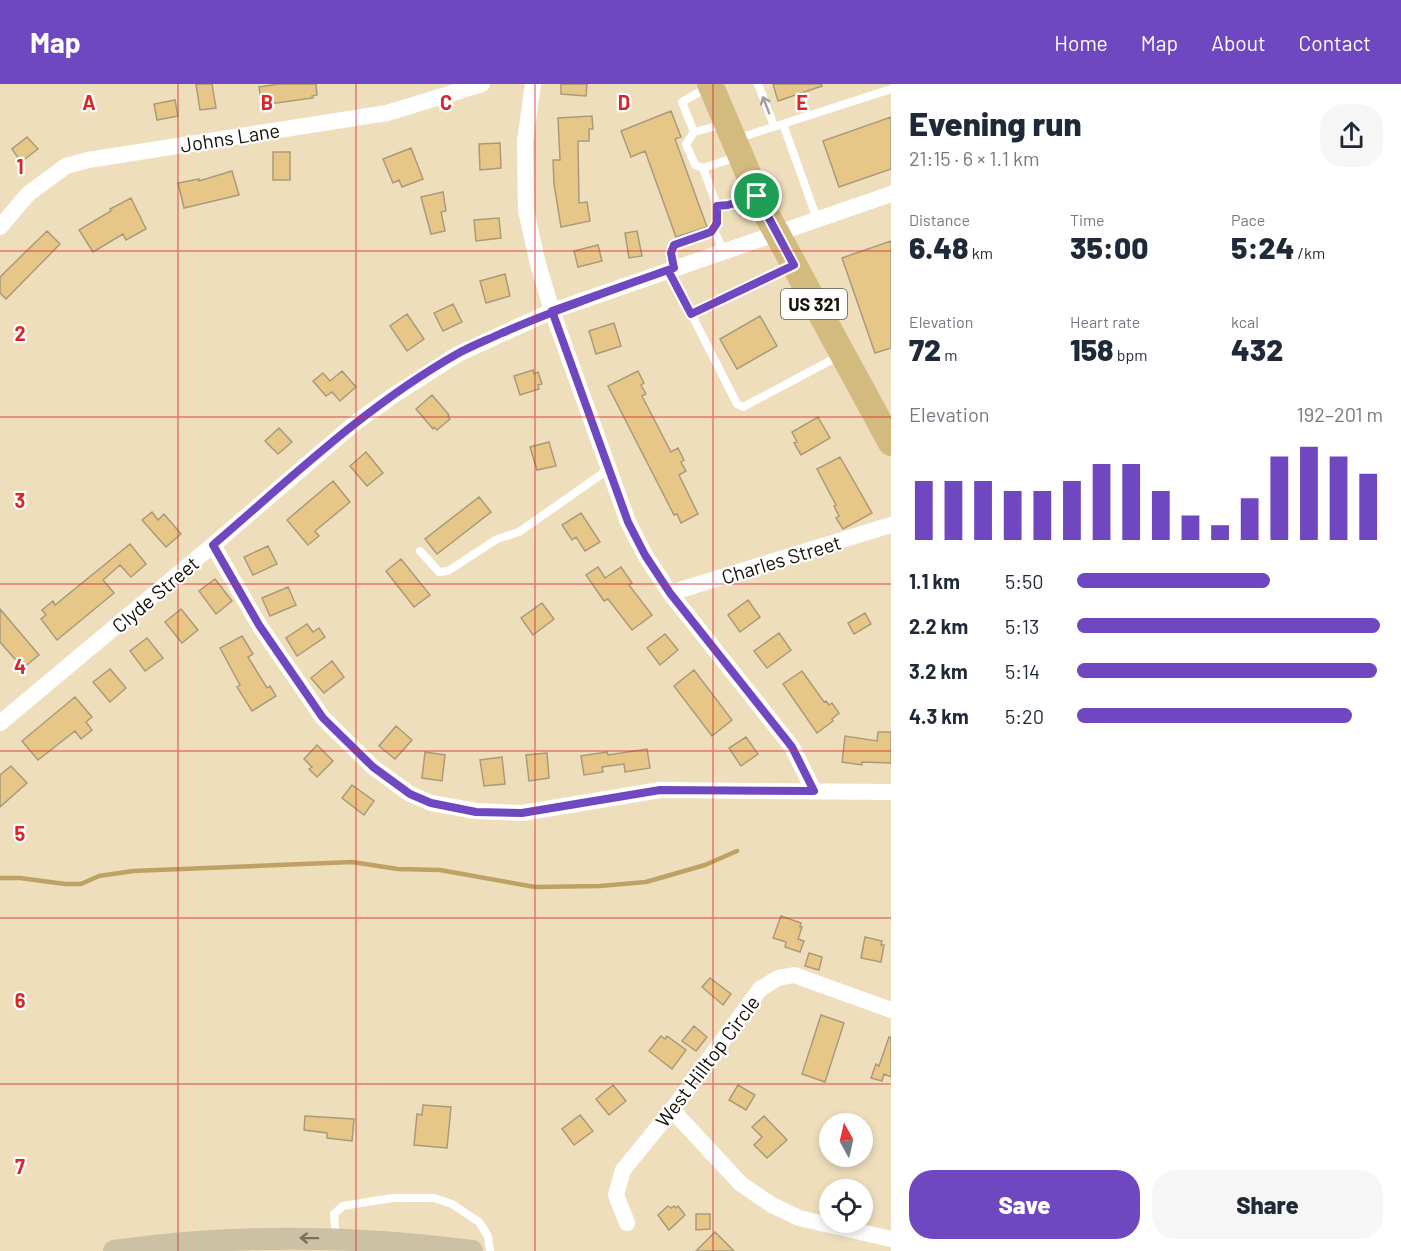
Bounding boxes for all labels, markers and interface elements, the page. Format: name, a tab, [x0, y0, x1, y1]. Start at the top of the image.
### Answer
text: Map	[30, 25, 81, 59]
text: Home	[1054, 30, 1108, 55]
text: Map	[1141, 30, 1178, 55]
text: About	[1211, 30, 1266, 55]
text: Contact	[1299, 30, 1371, 55]
text: A	[82, 90, 96, 114]
text: B	[261, 90, 273, 114]
text: C	[440, 90, 452, 114]
text: D	[618, 90, 630, 114]
text: E	[796, 90, 808, 114]
one-way arrow	[760, 96, 771, 115]
text: Evening run	[909, 103, 1082, 143]
button: share	[1320, 104, 1383, 167]
street label: Johns Lane	[178, 117, 282, 157]
text: 21:15 · 6 × 1.1 km	[909, 146, 1040, 170]
text: 1	[16, 154, 24, 178]
pin	[731, 170, 782, 221]
icon: arrive	[740, 179, 773, 212]
text: Distance	[909, 210, 970, 229]
text: Time	[1070, 210, 1105, 229]
text: Pace	[1231, 210, 1265, 229]
text: 6.48	[909, 229, 969, 265]
text: 35:00	[1070, 229, 1148, 265]
text: 5:24	[1231, 229, 1294, 265]
text: km	[969, 243, 993, 262]
text: /km	[1294, 243, 1325, 262]
road number: US 321	[781, 289, 847, 319]
text: Elevation	[909, 312, 973, 331]
text: Heart rate	[1070, 312, 1140, 331]
text: kcal	[1231, 312, 1259, 331]
text: 2	[14, 321, 26, 345]
text: 72	[909, 331, 941, 367]
text: 158	[1070, 331, 1114, 367]
text: 432	[1231, 331, 1283, 367]
text: m	[941, 345, 958, 364]
text: bpm	[1114, 345, 1148, 364]
text: Elevation	[909, 402, 990, 426]
text: 192–201 m	[1297, 402, 1383, 426]
text: 3	[15, 488, 25, 512]
street label: Charles Street	[718, 529, 844, 589]
street label: Clyde Street	[107, 551, 203, 637]
text: 1.1 km	[909, 569, 960, 593]
text: 5:50	[1005, 569, 1044, 593]
text: 2.2 km	[909, 614, 968, 638]
text: 5:13	[1005, 614, 1039, 638]
text: 4	[14, 654, 26, 678]
text: 3.2 km	[909, 659, 968, 683]
text: 5:14	[1005, 659, 1040, 683]
text: 4.3 km	[909, 704, 969, 728]
text: 5:20	[1005, 704, 1044, 728]
text: 5	[15, 821, 26, 845]
text: 6	[15, 988, 26, 1012]
street label: West Hilltop Circle	[650, 991, 764, 1131]
north arrow	[819, 1113, 873, 1167]
map controls	[819, 1113, 873, 1233]
text: 7	[15, 1154, 25, 1178]
button: Save	[909, 1170, 1140, 1239]
button: Share	[1152, 1170, 1383, 1239]
button: locate	[819, 1179, 873, 1233]
one-way arrow	[299, 1232, 319, 1244]

